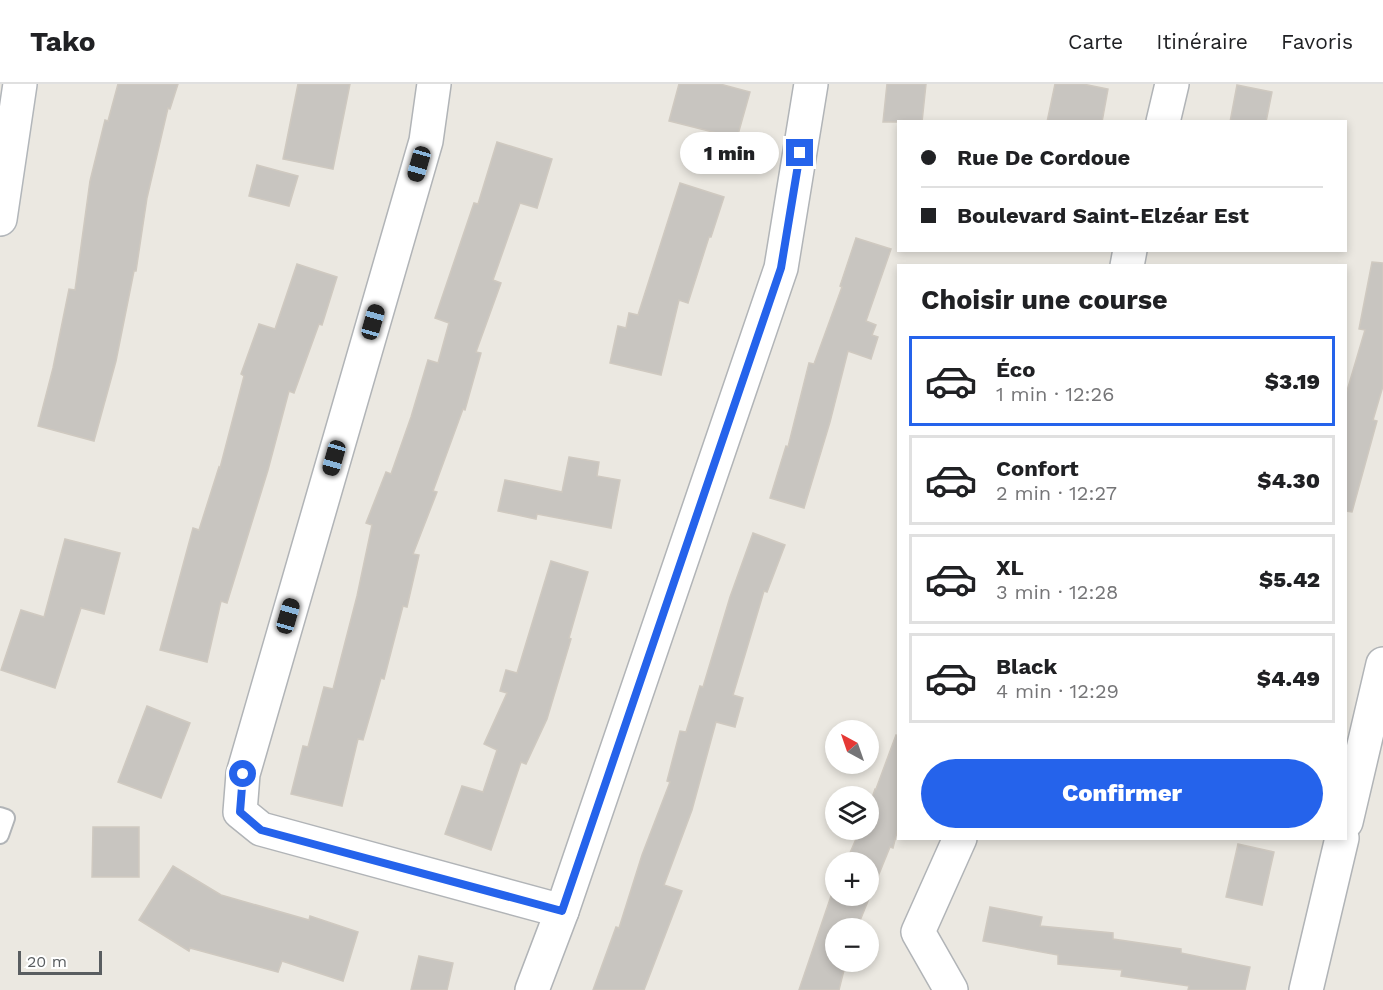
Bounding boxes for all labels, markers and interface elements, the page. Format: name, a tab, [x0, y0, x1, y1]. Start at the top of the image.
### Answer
text: Tako	[30, 25, 95, 58]
text: Carte	[1068, 29, 1123, 54]
text: Itinéraire	[1156, 29, 1248, 54]
text: Favoris	[1281, 29, 1353, 54]
callout: 1 min	[680, 132, 779, 174]
route end	[786, 139, 813, 166]
text: 1 min	[704, 141, 755, 165]
car	[405, 144, 433, 184]
text: Rue De Cordoue	[957, 145, 1130, 170]
text: Boulevard Saint-Elzéar Est	[957, 203, 1249, 228]
text: Choisir une course	[921, 284, 1168, 316]
car	[359, 302, 387, 342]
icon: car	[924, 354, 978, 408]
text: Éco	[996, 357, 1035, 382]
text: $3.19	[1265, 369, 1320, 394]
text: 1 min · 12:26	[996, 382, 1114, 406]
car	[320, 438, 348, 478]
icon: car	[924, 453, 978, 507]
text: Confort	[996, 456, 1079, 481]
text: $4.30	[1257, 468, 1320, 493]
text: 2 min · 12:27	[996, 481, 1117, 505]
icon: car	[924, 552, 978, 606]
text: XL	[996, 555, 1024, 580]
text: $5.42	[1259, 567, 1320, 592]
text: 3 min · 12:28	[996, 580, 1118, 604]
car	[274, 596, 302, 636]
icon: car	[924, 651, 978, 705]
text: Black	[996, 654, 1057, 679]
text: $4.49	[1257, 666, 1320, 691]
text: 4 min · 12:29	[996, 679, 1119, 703]
north arrow	[825, 720, 879, 774]
map controls	[825, 720, 879, 972]
button: Confirmer	[921, 759, 1323, 828]
route start	[229, 760, 256, 787]
button: layers	[825, 786, 879, 840]
button: +	[825, 852, 879, 906]
button: −	[825, 918, 879, 972]
scale bar	[18, 948, 102, 976]
text: 20 m	[27, 952, 67, 971]

